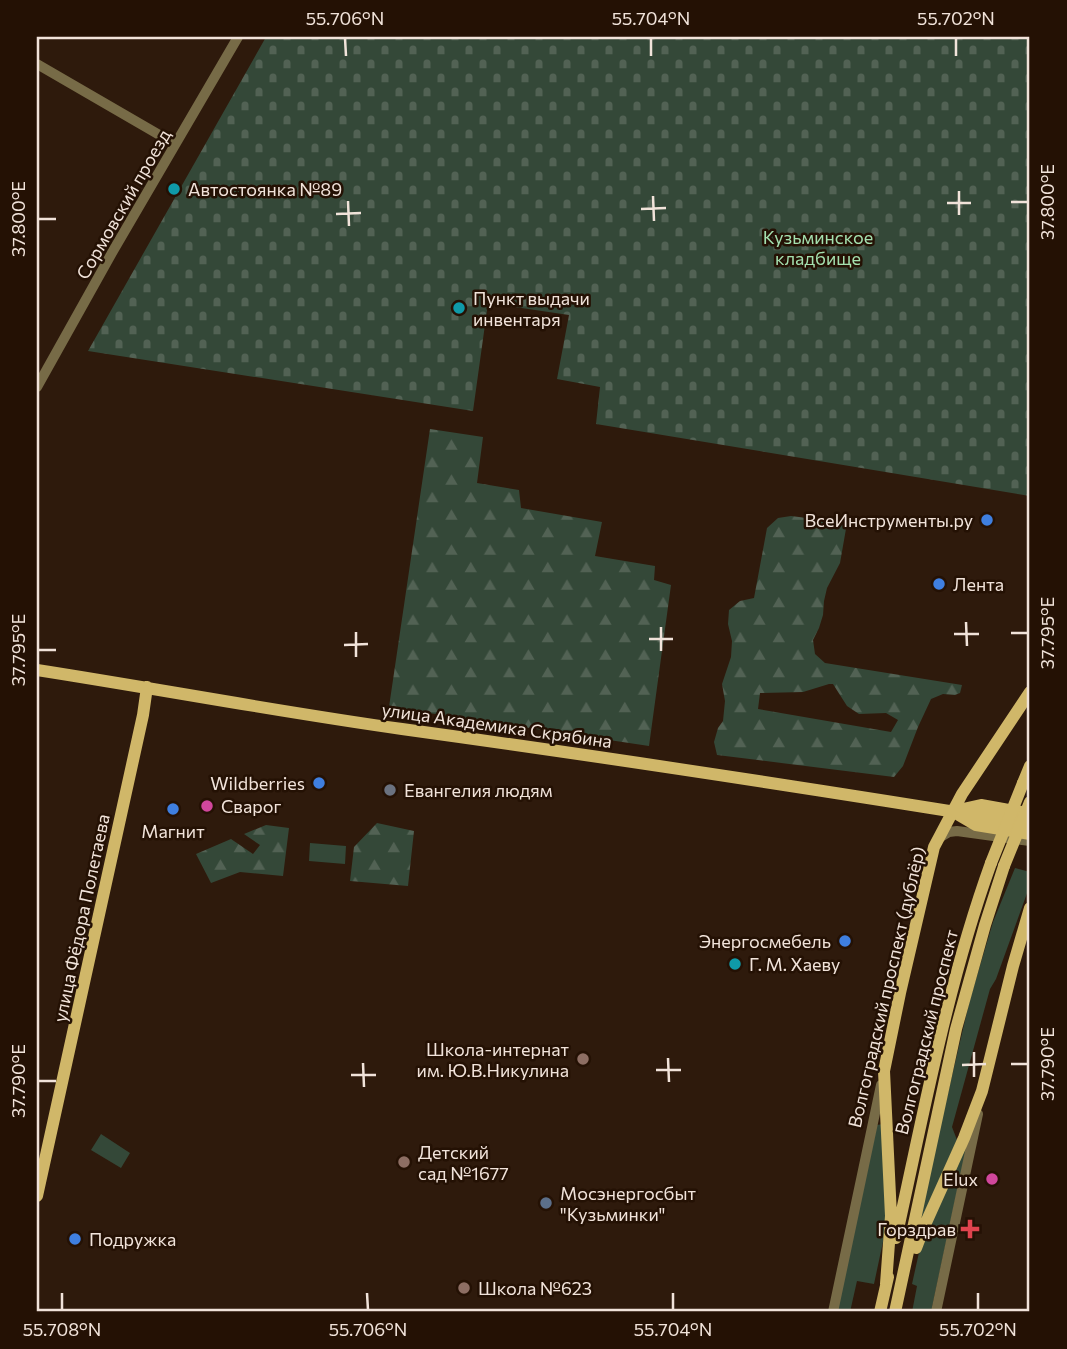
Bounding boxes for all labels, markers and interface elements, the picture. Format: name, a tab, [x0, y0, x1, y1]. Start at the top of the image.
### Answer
text: 55.706°N	[306, 7, 384, 29]
text: 55.704°N	[612, 7, 690, 29]
text: 55.702°N	[917, 7, 995, 29]
street label: Сормовский проезд	[71, 125, 175, 283]
text: 37.800°E	[1036, 164, 1058, 240]
place label: Автостоянка №89	[188, 178, 342, 200]
text: 37.800°E	[7, 181, 29, 257]
marker: Автостоянка №89	[166, 181, 182, 197]
park label: Кузьминское кладбище	[763, 226, 873, 269]
place label: Пункт выдачи инвентаря	[473, 287, 590, 330]
marker: Пункт выдачи инвентаря	[451, 300, 467, 316]
place label: ВсеИнструменты.ру	[804, 509, 973, 531]
marker: ВсеИнструменты.ру	[979, 512, 995, 528]
place label: Лента	[953, 573, 1004, 595]
marker: Лента	[931, 576, 947, 592]
text: 37.795°E	[1036, 597, 1058, 669]
text: 37.795°E	[7, 614, 29, 686]
street label: улица Академика Скрябина	[380, 698, 614, 752]
place label: Wildberries	[210, 772, 305, 794]
marker: Wildberries	[311, 775, 327, 791]
place label: Евангелия людям	[404, 779, 553, 801]
marker: Евангелия людям	[382, 782, 398, 798]
place label: Сварог	[221, 795, 281, 817]
marker: Сварог	[199, 798, 215, 814]
marker: Магнит	[165, 801, 181, 817]
street label: улица Фёдора Полетаева	[48, 812, 114, 1024]
place label: Магнит	[141, 820, 205, 842]
street label: Волгоградский проспект (дублёр)	[843, 844, 929, 1130]
street label: Волгоградский проспект	[890, 927, 962, 1137]
place label: Энергосмебель	[699, 930, 831, 952]
marker: Энергосмебель	[837, 933, 853, 949]
place label: Г. М. Хаеву	[749, 953, 840, 975]
marker: Г. М. Хаеву	[727, 956, 743, 972]
text: 37.790°E	[1036, 1027, 1058, 1101]
place label: Школа-интернат им. Ю.В.Никулина	[417, 1038, 570, 1081]
text: 37.790°E	[7, 1044, 29, 1118]
marker: Школа-интернат им. Ю.В.Никулина	[575, 1051, 591, 1067]
place label: Детский сад №1677	[418, 1141, 509, 1184]
marker: Детский сад №1677	[396, 1154, 412, 1170]
place label: Elux	[943, 1168, 978, 1190]
marker: Elux	[984, 1171, 1000, 1187]
place label: Мосэнергосбыт "Кузьминки"	[560, 1182, 697, 1225]
marker: Мосэнергосбыт "Кузьминки"	[538, 1195, 554, 1211]
place label: Горздрав	[877, 1218, 956, 1240]
marker: Горздрав	[962, 1221, 978, 1237]
place label: Подружка	[89, 1228, 176, 1250]
marker: Подружка	[67, 1231, 83, 1247]
place label: Школа №623	[478, 1277, 592, 1299]
marker: Школа №623	[456, 1280, 472, 1296]
text: 55.708°N	[23, 1318, 101, 1340]
text: 55.706°N	[329, 1318, 407, 1340]
text: 55.704°N	[634, 1318, 712, 1340]
text: 55.702°N	[939, 1318, 1017, 1340]

